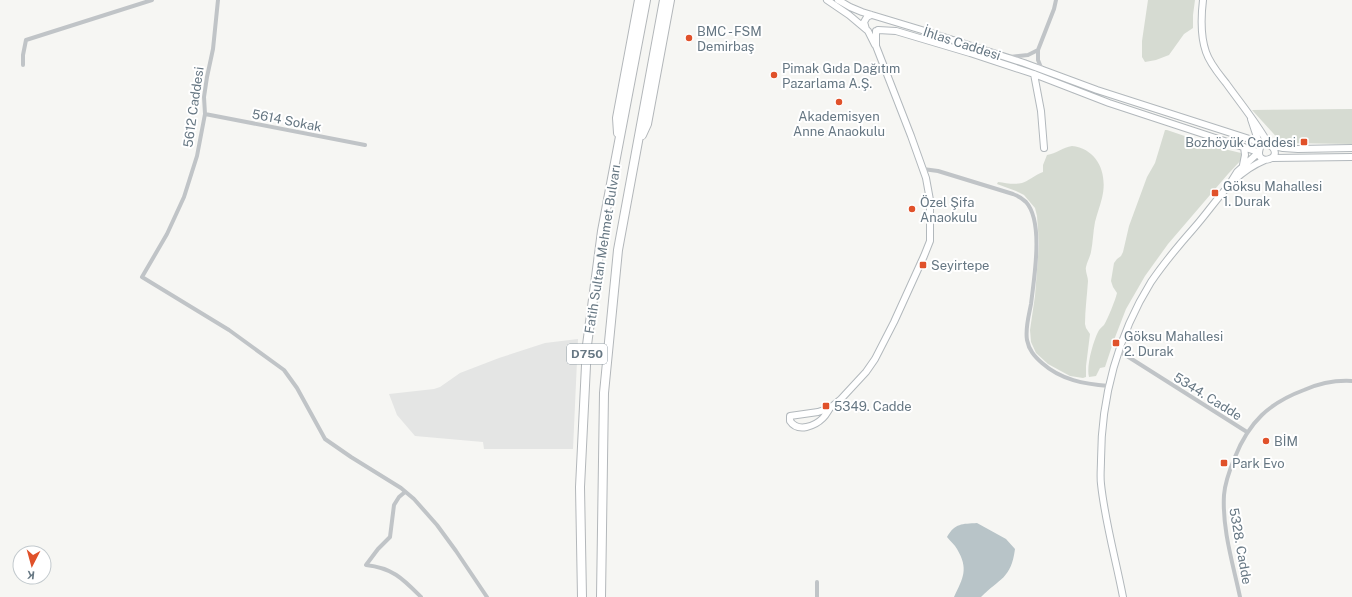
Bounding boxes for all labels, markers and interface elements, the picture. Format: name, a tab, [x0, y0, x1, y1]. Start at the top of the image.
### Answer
place label: BMC - FSM Demirbaş	[697, 24, 762, 54]
street label: İhlas Caddesi	[921, 24, 1002, 63]
marker: BMC - FSM Demirbaş	[684, 33, 694, 43]
place label: Pimak Gıda Dağıtım Pazarlama A.Ş.	[782, 61, 900, 91]
street label: 5612 Caddesi	[180, 66, 207, 148]
marker: Pimak Gıda Dağıtım Pazarlama A.Ş.	[769, 70, 779, 80]
marker: Akademisyen Anne Anaokulu	[834, 97, 844, 107]
street label: 5614 Sokak	[251, 106, 323, 135]
place label: Akademisyen Anne Anaokulu	[793, 109, 885, 139]
place label: Bozhöyük Caddesi	[1185, 135, 1296, 150]
marker: Bozhöyük Caddesi	[1299, 137, 1309, 147]
street label: Fatih Sultan Mehmet Bulvarı	[582, 164, 623, 335]
place label: Göksu Mahallesi 1. Durak	[1223, 179, 1322, 209]
marker: Göksu Mahallesi 1. Durak	[1210, 188, 1220, 198]
place label: Özel Şifa Anaokulu	[920, 195, 977, 225]
marker: Özel Şifa Anaokulu	[907, 204, 917, 214]
place label: Seyirtepe	[931, 258, 990, 273]
marker: Seyirtepe	[918, 260, 928, 270]
place label: Göksu Mahallesi 2. Durak	[1124, 329, 1223, 359]
marker: Göksu Mahallesi 2. Durak	[1111, 338, 1121, 348]
road number: D750	[567, 344, 607, 364]
street label: 5344. Cadde	[1171, 369, 1245, 423]
place label: 5349. Cadde	[834, 399, 912, 414]
marker: 5349. Cadde	[821, 401, 831, 411]
place label: BİM	[1274, 434, 1298, 449]
marker: BİM	[1261, 436, 1271, 446]
place label: Park Evo	[1232, 456, 1285, 471]
marker: Park Evo	[1219, 458, 1229, 468]
street label: 5328. Cadde	[1226, 507, 1255, 586]
north arrow	[12, 545, 52, 585]
text: K	[26, 569, 36, 581]

